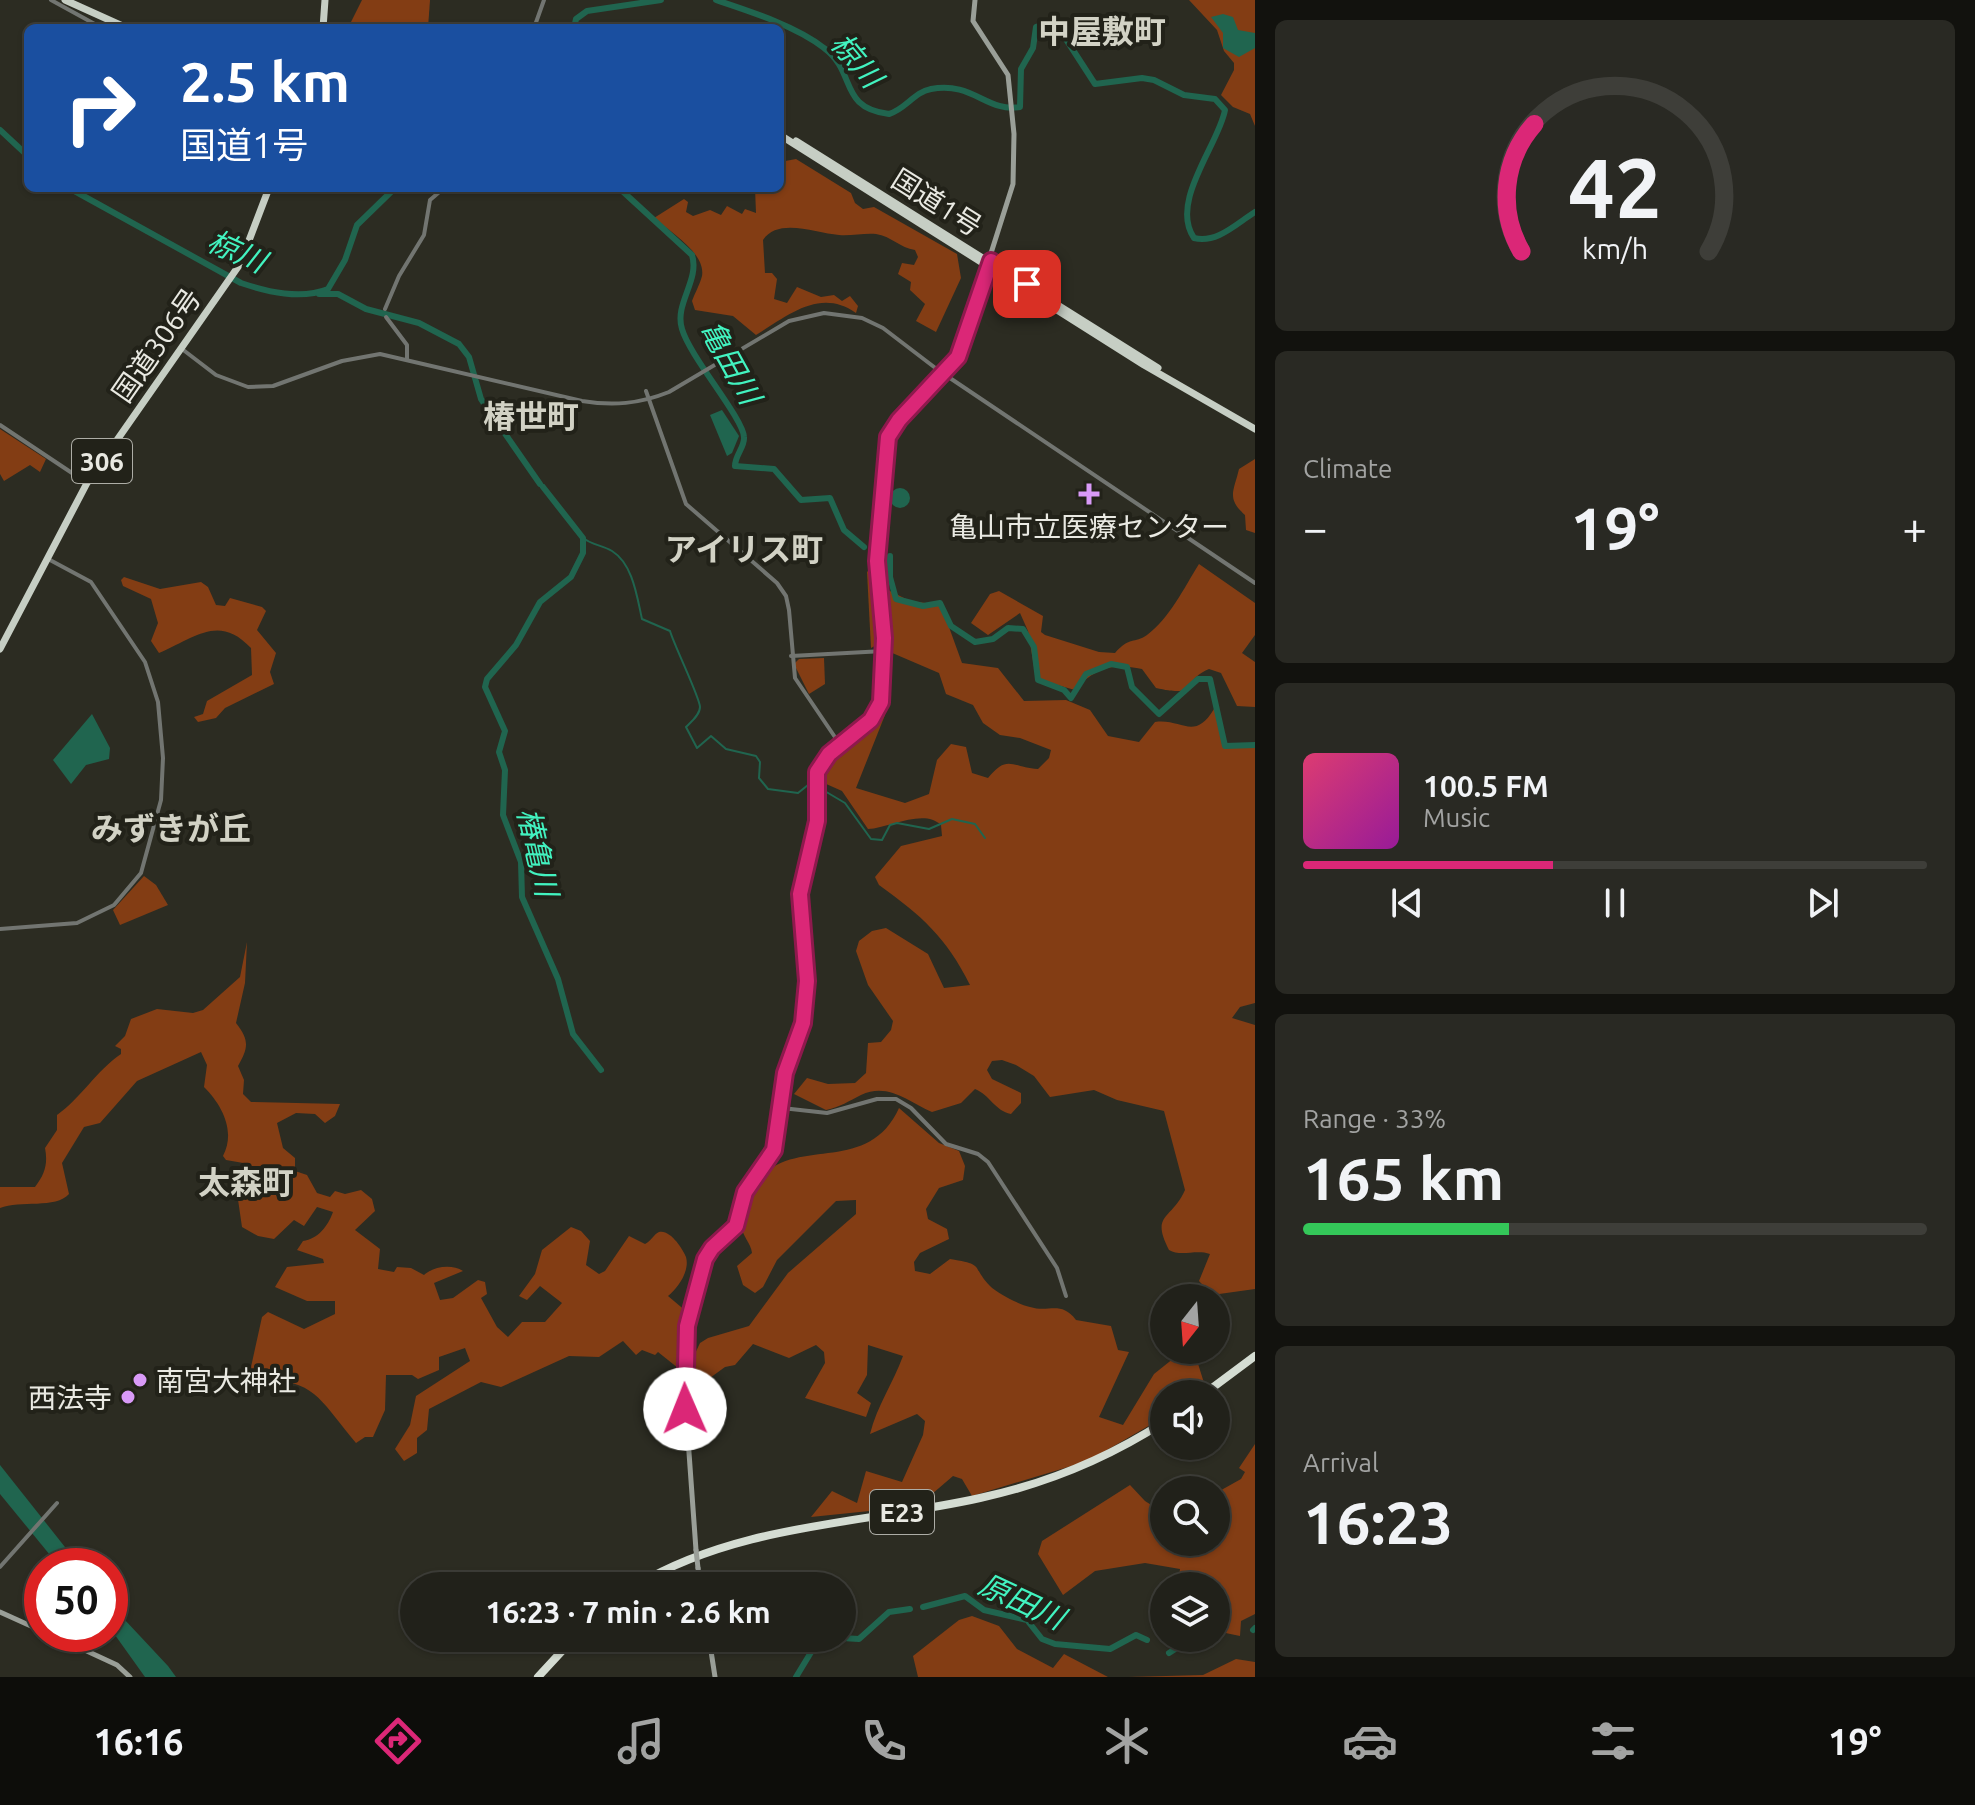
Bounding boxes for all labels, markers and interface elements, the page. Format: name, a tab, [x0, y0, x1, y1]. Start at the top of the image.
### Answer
district label: 中屋敷町	[1038, 13, 1166, 49]
water label: 椋川	[825, 26, 891, 96]
text: 2.5 km	[180, 50, 350, 113]
icon: right	[48, 56, 152, 160]
text: 国道1号	[180, 124, 308, 165]
text: 42	[1568, 139, 1662, 233]
street label: 国道1号	[886, 162, 988, 242]
water label: 椋川	[203, 223, 274, 280]
text: km/h	[1582, 232, 1648, 264]
pin	[993, 250, 1061, 318]
icon: arrive	[1005, 262, 1049, 306]
street label: 国道306号	[106, 282, 206, 408]
water label: 亀田川	[694, 314, 769, 412]
district label: 椿世町	[483, 398, 579, 434]
road number: 306	[72, 439, 132, 483]
text: Climate	[1303, 454, 1392, 483]
marker: 亀山市立医療センター	[1078, 483, 1100, 505]
text: 19°	[1571, 494, 1659, 561]
text: −	[1303, 503, 1328, 552]
text: +	[1902, 503, 1927, 552]
place label: 亀山市立医療センター	[949, 511, 1229, 542]
district label: アイリス町	[665, 531, 823, 567]
text: 100.5 FM	[1423, 769, 1549, 803]
text: Music	[1423, 803, 1490, 832]
water label: 椿亀川	[511, 804, 565, 903]
district label: みずきが丘	[91, 810, 251, 846]
icon: previous	[1385, 881, 1429, 925]
icon: pause	[1593, 881, 1637, 925]
icon: next	[1801, 881, 1845, 925]
text: Range · 33%	[1303, 1104, 1446, 1133]
text: 165 km	[1303, 1144, 1504, 1211]
district label: 太森町	[198, 1164, 294, 1200]
north arrow	[1150, 1284, 1230, 1364]
map controls	[1150, 1284, 1230, 1652]
place label: 南宮大神社	[156, 1365, 296, 1396]
position arrow	[643, 1367, 727, 1451]
marker: 南宮大神社	[131, 1371, 149, 1389]
button: sound	[1150, 1380, 1230, 1460]
place label: 西法寺	[28, 1382, 112, 1413]
marker: 西法寺	[119, 1388, 137, 1406]
text: Arrival	[1303, 1448, 1379, 1477]
button: search	[1150, 1476, 1230, 1556]
text: 16:23	[1303, 1488, 1453, 1555]
road number: E23	[870, 1490, 934, 1534]
speed limit sign: 50	[24, 1548, 128, 1652]
water label: 原田川	[974, 1567, 1073, 1637]
button: layers	[1150, 1572, 1230, 1652]
text: 16:23 · 7 min · 2.6 km	[485, 1595, 771, 1629]
icon: directions	[370, 1713, 426, 1769]
icon: music	[613, 1713, 669, 1769]
icon: phone	[856, 1713, 912, 1769]
icon: climate	[1099, 1713, 1155, 1769]
icon: car	[1342, 1713, 1398, 1769]
icon: filters	[1585, 1713, 1641, 1769]
text: 16:16	[93, 1721, 184, 1762]
text: 19°	[1828, 1721, 1881, 1762]

